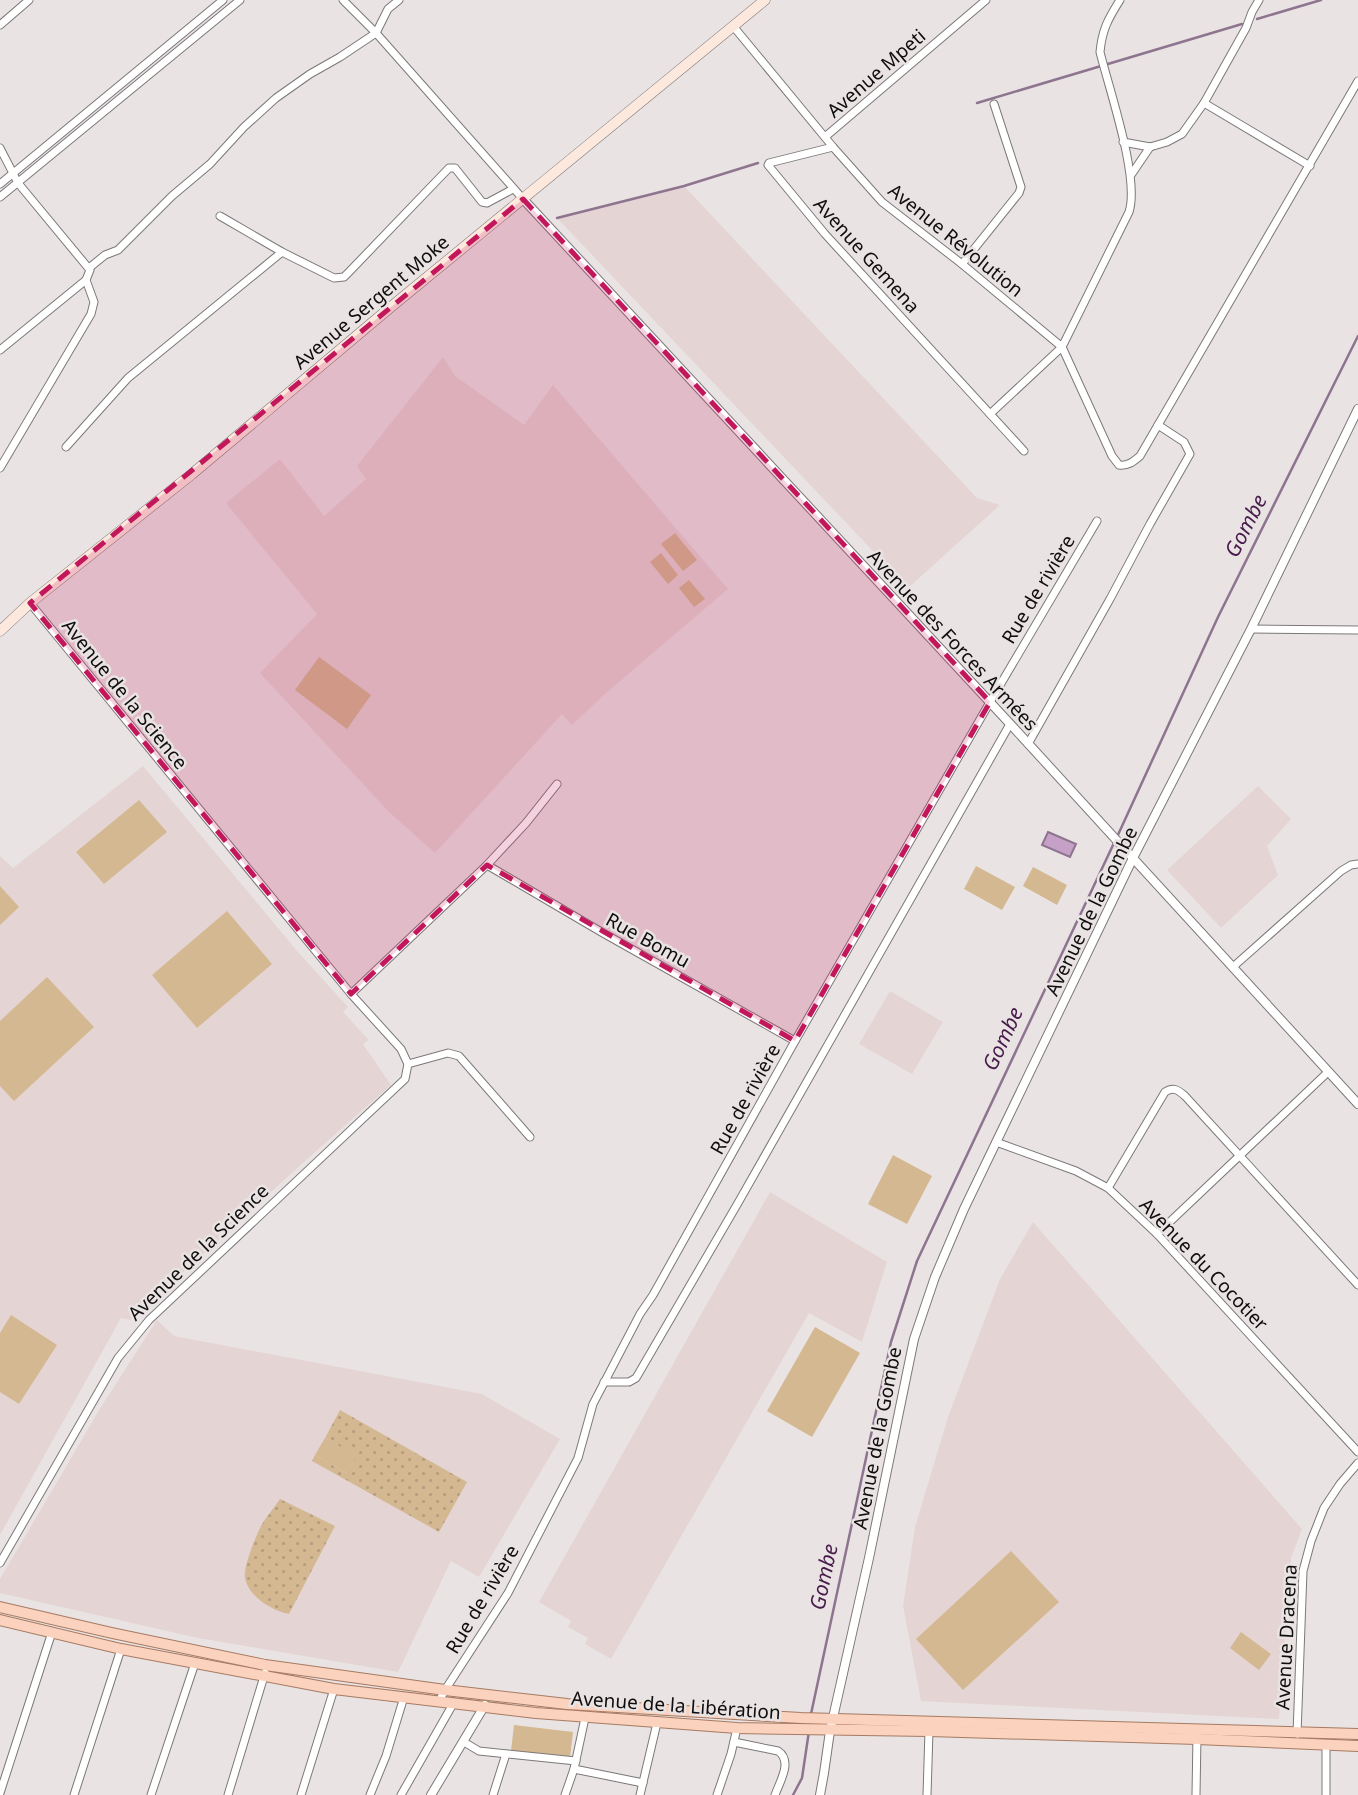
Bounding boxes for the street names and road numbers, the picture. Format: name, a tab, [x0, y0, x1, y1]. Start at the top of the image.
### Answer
street label: Avenue Mpeti	[821, 23, 931, 123]
street label: Avenue Révolution	[883, 177, 1029, 303]
street label: Avenue Gemena	[808, 192, 926, 318]
street label: Avenue Sergent Moke	[288, 229, 454, 375]
street label: Rue de rivière	[995, 530, 1081, 648]
street label: Avenue des Forces Armées	[862, 544, 1044, 736]
street label: Avenue de la Science	[56, 613, 194, 775]
street label: Avenue de la Gombe	[1039, 822, 1143, 1000]
street label: Rue Bomu	[601, 906, 695, 974]
street label: Rue de rivière	[704, 1039, 786, 1159]
street label: Avenue de la Science	[122, 1178, 274, 1326]
street label: Avenue du Cocotier	[1134, 1192, 1274, 1336]
street label: Avenue de la Gombe	[847, 1345, 907, 1531]
street label: Rue de rivière	[439, 1540, 525, 1658]
street label: Avenue Dracena	[1269, 1563, 1303, 1711]
street label: Avenue de la Libération	[570, 1685, 782, 1725]

